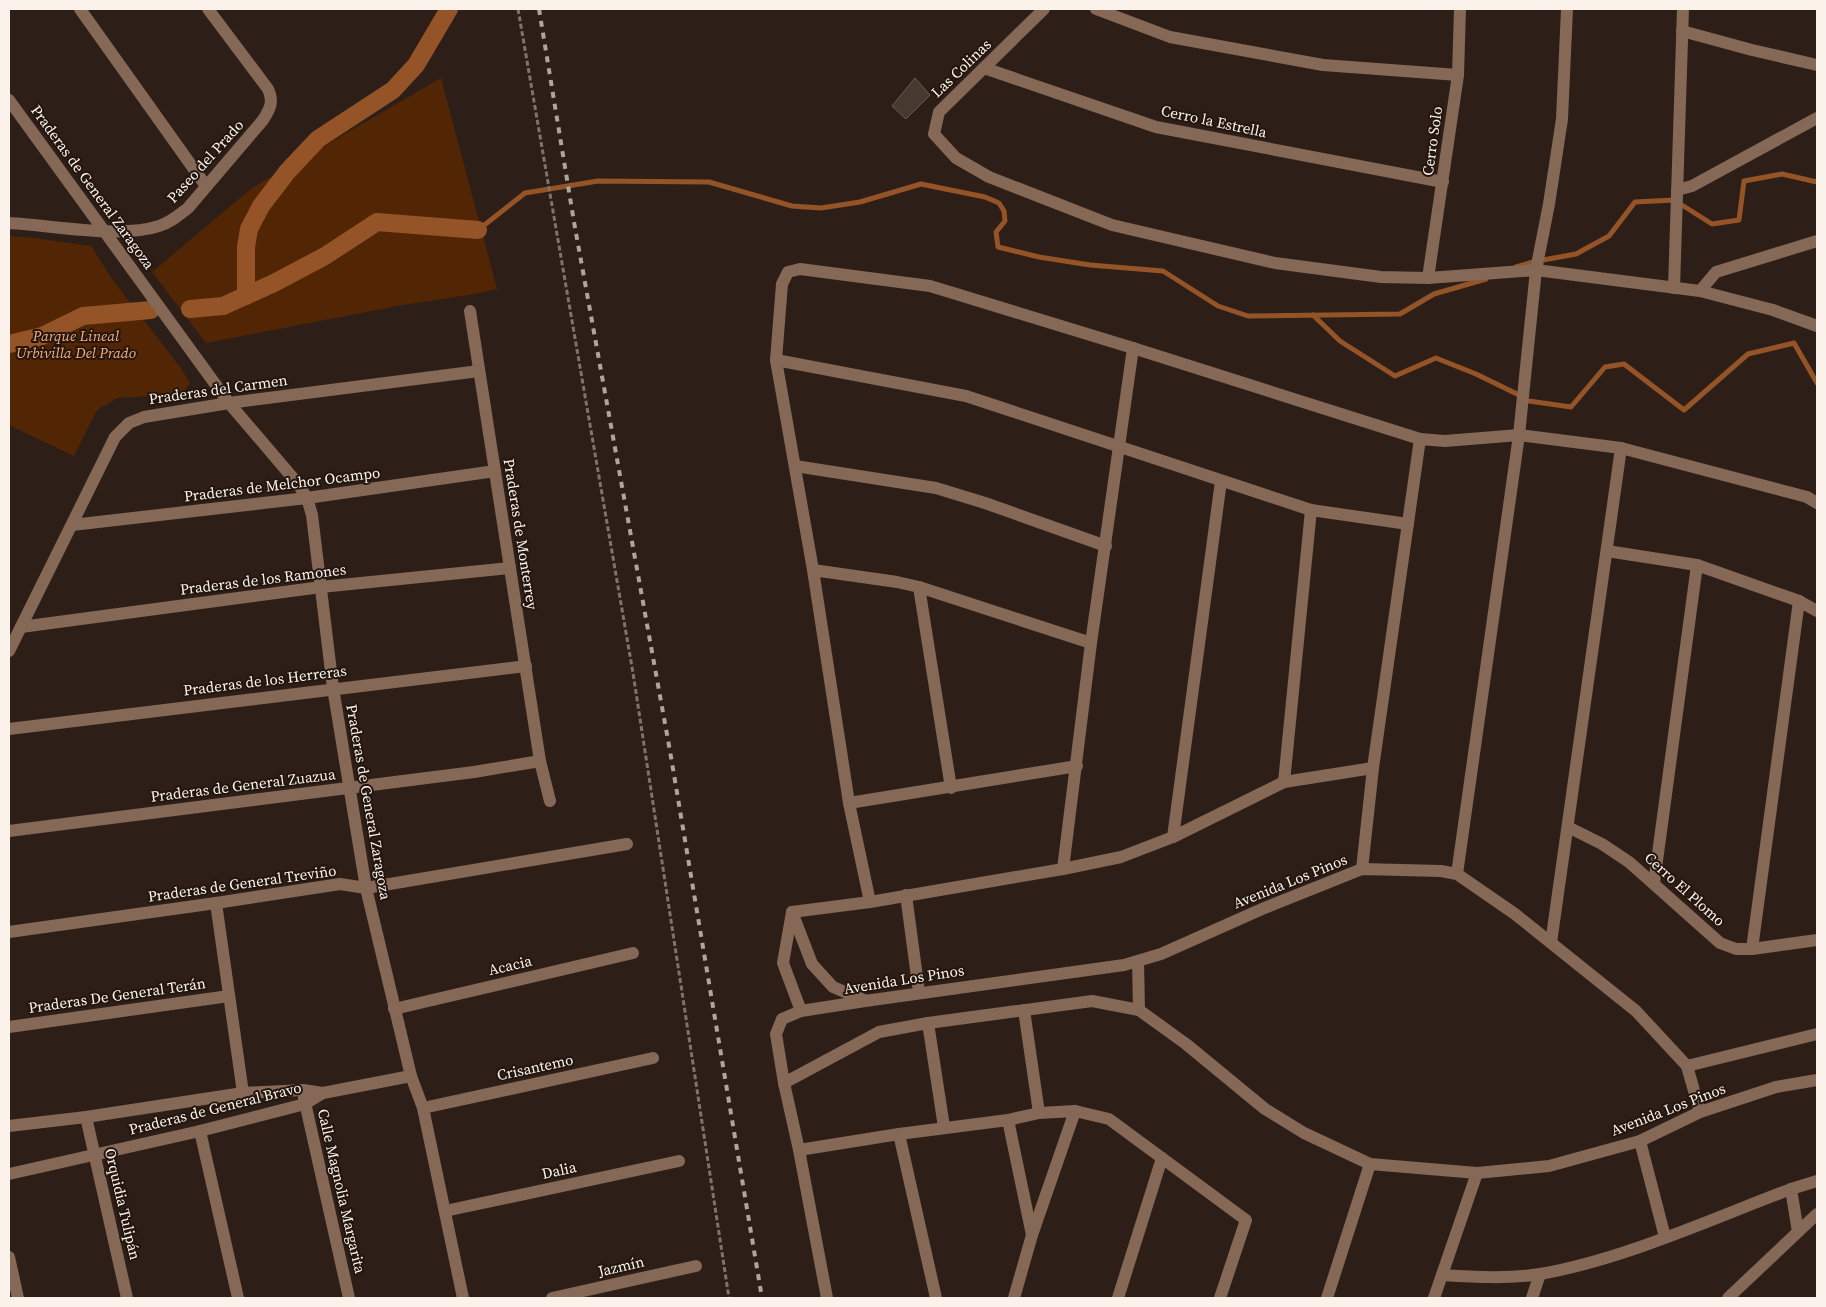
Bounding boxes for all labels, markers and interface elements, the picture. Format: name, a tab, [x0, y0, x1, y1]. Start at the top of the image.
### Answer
street label: Las Colinas	[926, 34, 996, 102]
street label: Cerro la Estrella	[1159, 100, 1269, 143]
street label: Praderas de General Zaragoza	[26, 101, 160, 274]
street label: Cerro Solo	[1417, 105, 1447, 177]
street label: Paseo del Prado	[162, 115, 248, 207]
park label: Parque Lineal Urbivilla Del Prado	[16, 325, 136, 363]
street label: Praderas del Carmen	[147, 369, 289, 409]
street label: Praderas de Monterrey	[499, 457, 543, 611]
street label: Praderas de Melchor Ocampo	[183, 462, 381, 506]
street label: Praderas de los Ramones	[179, 558, 347, 600]
street label: Praderas de los Herreras	[182, 660, 348, 700]
street label: Praderas de General Zaragoza	[341, 703, 397, 902]
street label: Praderas de General Zuazua	[149, 763, 337, 807]
street label: Cerro El Plomo	[1640, 847, 1730, 931]
street label: Avenida Los Pinos	[1230, 849, 1350, 913]
street label: Praderas de General Treviño	[147, 859, 337, 907]
street label: Acacia	[486, 950, 534, 980]
street label: Avenida Los Pinos	[842, 959, 966, 999]
street label: Praderas De General Terán	[27, 972, 207, 1018]
street label: Crisantemo	[495, 1049, 575, 1085]
street label: Praderas de General Bravo	[127, 1076, 303, 1140]
street label: Avenida Los Pinos	[1608, 1077, 1728, 1141]
street label: Calle Magnolia Margarita	[313, 1107, 371, 1276]
street label: Orquidia Tulipán	[100, 1146, 146, 1262]
street label: Dalia	[540, 1156, 579, 1184]
street label: Jazmín	[595, 1251, 646, 1282]

